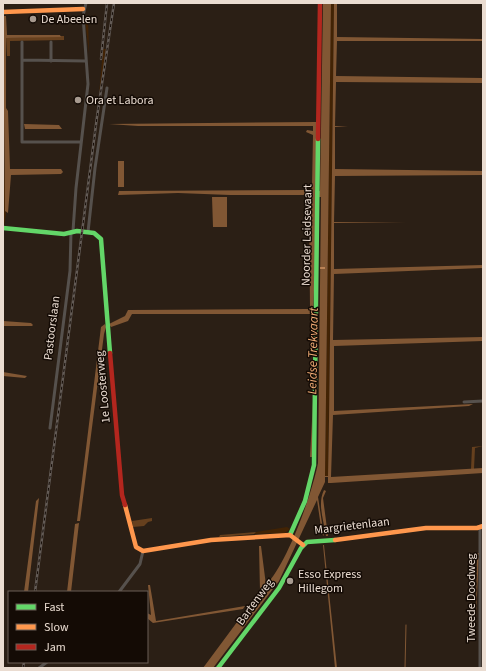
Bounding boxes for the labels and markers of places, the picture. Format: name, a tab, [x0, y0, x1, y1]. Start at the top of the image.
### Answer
place label: De Abeelen	[41, 11, 97, 28]
marker: De Abeelen	[28, 14, 38, 24]
place label: Ora et Labora	[86, 92, 154, 109]
marker: Ora et Labora	[73, 95, 83, 105]
place label: Esso Express Hillegom	[298, 566, 361, 597]
marker: Esso Express Hillegom	[285, 576, 295, 586]

